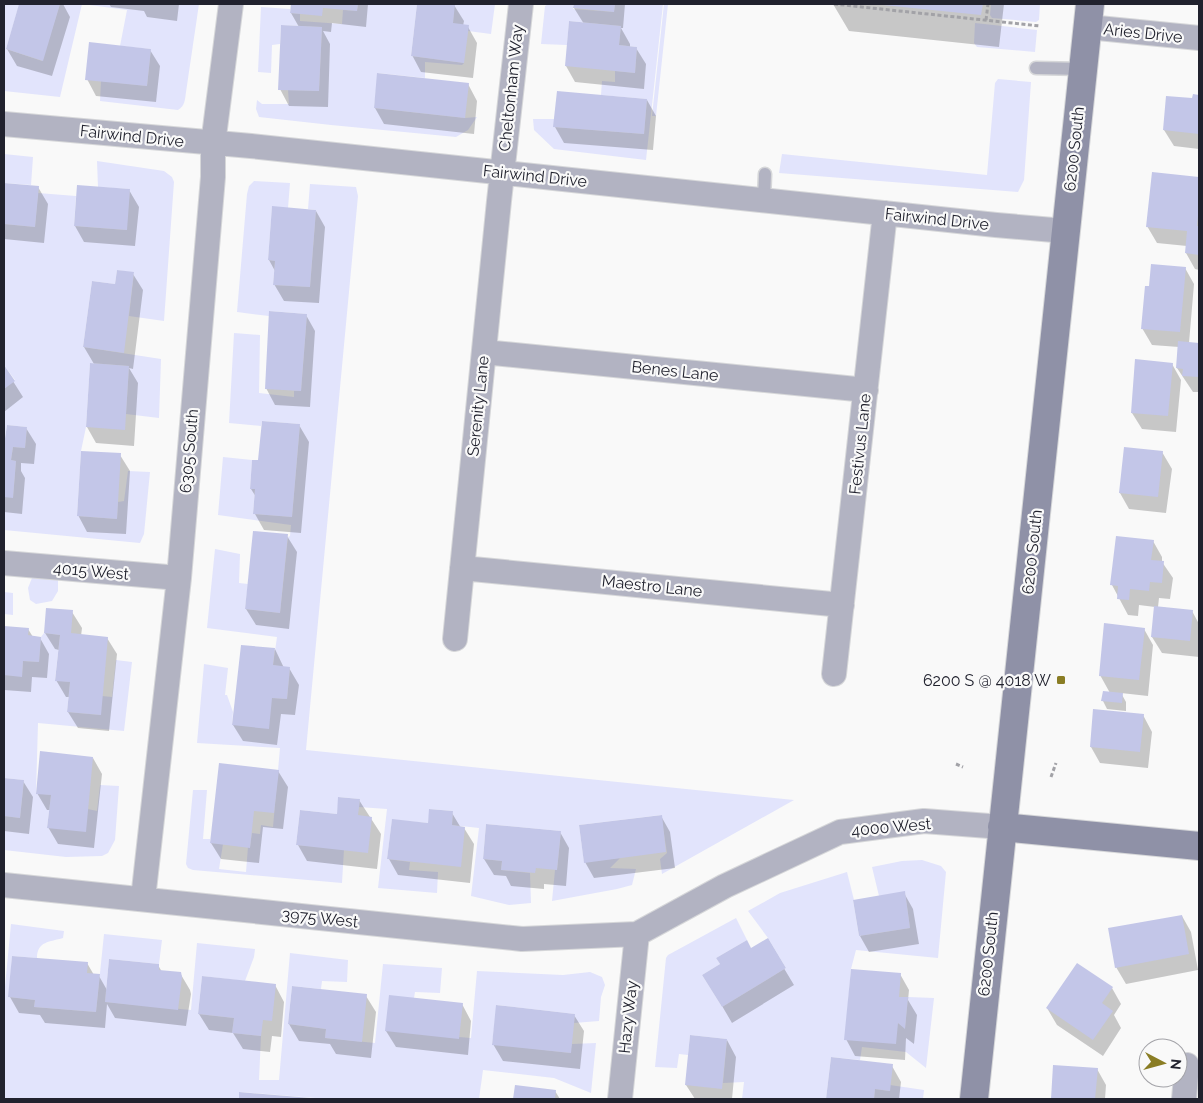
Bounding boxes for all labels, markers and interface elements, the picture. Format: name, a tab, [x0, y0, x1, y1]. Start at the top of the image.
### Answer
street label: Aries Drive	[1103, 19, 1183, 47]
street label: Cheltonham Way	[495, 23, 527, 152]
street label: 6200 South	[1060, 106, 1088, 192]
street label: Fairwind Drive	[79, 121, 185, 151]
street label: Fairwind Drive	[482, 161, 588, 191]
street label: Fairwind Drive	[884, 204, 990, 234]
street label: Serenity Lane	[463, 355, 493, 457]
street label: Benes Lane	[631, 357, 719, 385]
street label: Festivus Lane	[845, 393, 875, 495]
street label: 6305 South	[176, 408, 202, 494]
street label: 6200 South	[1018, 509, 1046, 595]
street label: 4015 West	[52, 558, 130, 584]
street label: Maestro Lane	[601, 571, 703, 601]
place label: 6200 S @ 4018 W	[923, 671, 1051, 690]
marker: 6200 S @ 4018 W	[1055, 674, 1067, 686]
street label: 4000 West	[850, 814, 932, 840]
street label: 3975 West	[281, 905, 360, 932]
street label: 6200 South	[974, 911, 1002, 997]
street label: Hazy Way	[615, 979, 641, 1054]
north arrow	[1138, 1038, 1188, 1088]
text: N	[1167, 1058, 1184, 1071]

